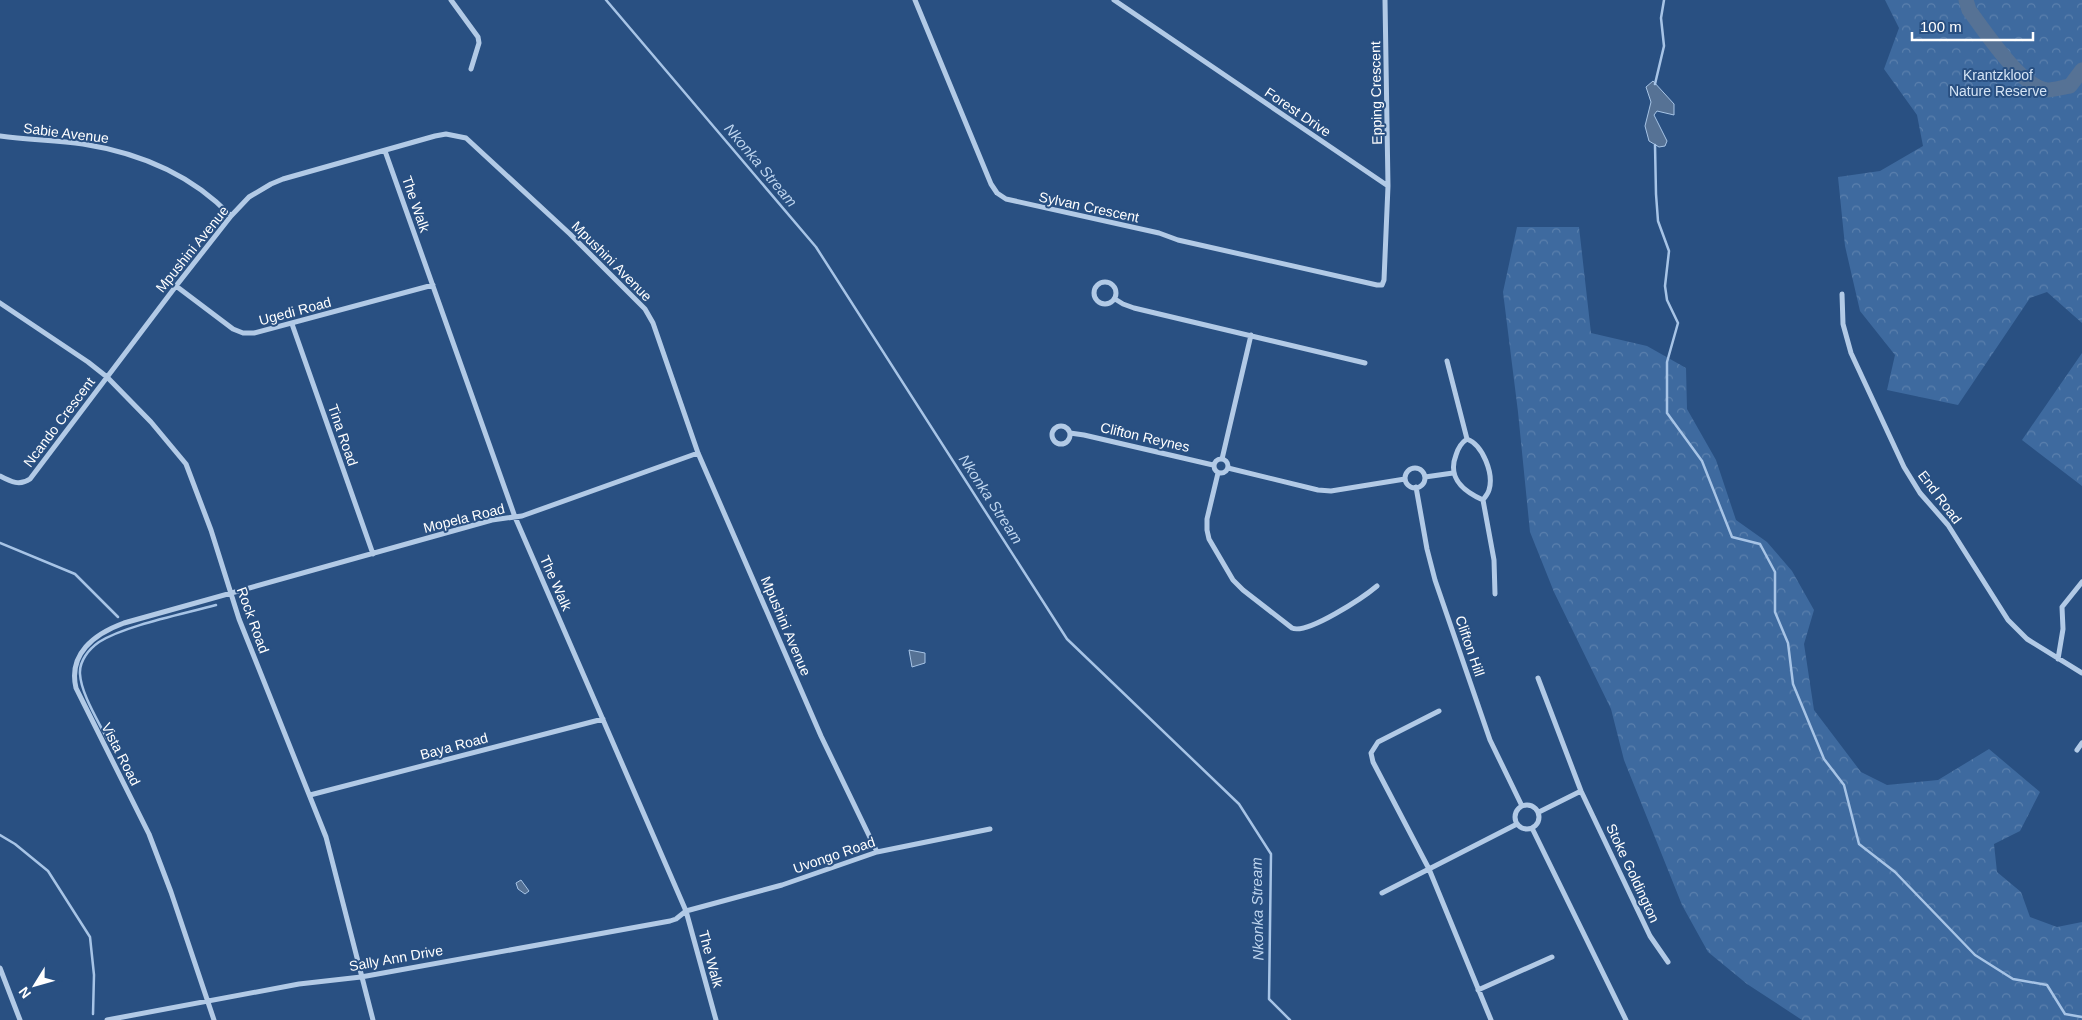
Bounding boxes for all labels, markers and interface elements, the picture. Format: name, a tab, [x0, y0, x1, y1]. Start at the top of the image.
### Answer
scale bar	[1912, 10, 2033, 42]
text: 100 m	[1920, 18, 1962, 35]
street label: Epping Crescent	[1367, 41, 1385, 145]
park label: Krantzkloof Nature Reserve	[1949, 67, 2047, 99]
street label: Forest Drive	[1262, 84, 1334, 140]
street label: Sabie Avenue	[22, 120, 110, 146]
water label: Nkonka Stream	[721, 120, 801, 210]
street label: The Walk	[399, 174, 433, 235]
street label: Sylvan Crescent	[1037, 189, 1141, 225]
street label: Mpushini Avenue	[152, 202, 232, 295]
street label: Mpushini Avenue	[569, 218, 655, 304]
street label: Ugedi Road	[257, 294, 333, 328]
street label: Ncando Crescent	[20, 374, 98, 470]
street label: Tina Road	[325, 402, 361, 468]
street label: Clifton Reynes	[1099, 419, 1191, 455]
water label: Nkonka Stream	[956, 451, 1026, 547]
street label: End Road	[1915, 467, 1965, 527]
street label: Mopela Road	[422, 500, 506, 536]
street label: The Walk	[537, 553, 576, 614]
street label: Mpushini Avenue	[758, 574, 814, 678]
street label: Rock Road	[234, 585, 272, 655]
street label: Clifton Hill	[1452, 614, 1488, 678]
street label: Vista Road	[98, 720, 144, 788]
street label: Baya Road	[418, 729, 490, 763]
street label: Stoke Goldington	[1603, 821, 1663, 925]
street label: Uvongo Road	[791, 833, 877, 877]
water label: Nkonka Stream	[1248, 857, 1266, 961]
street label: The Walk	[696, 929, 727, 990]
street label: Sally Ann Drive	[348, 942, 444, 974]
north arrow	[10, 960, 60, 1010]
text: N	[15, 984, 34, 1002]

